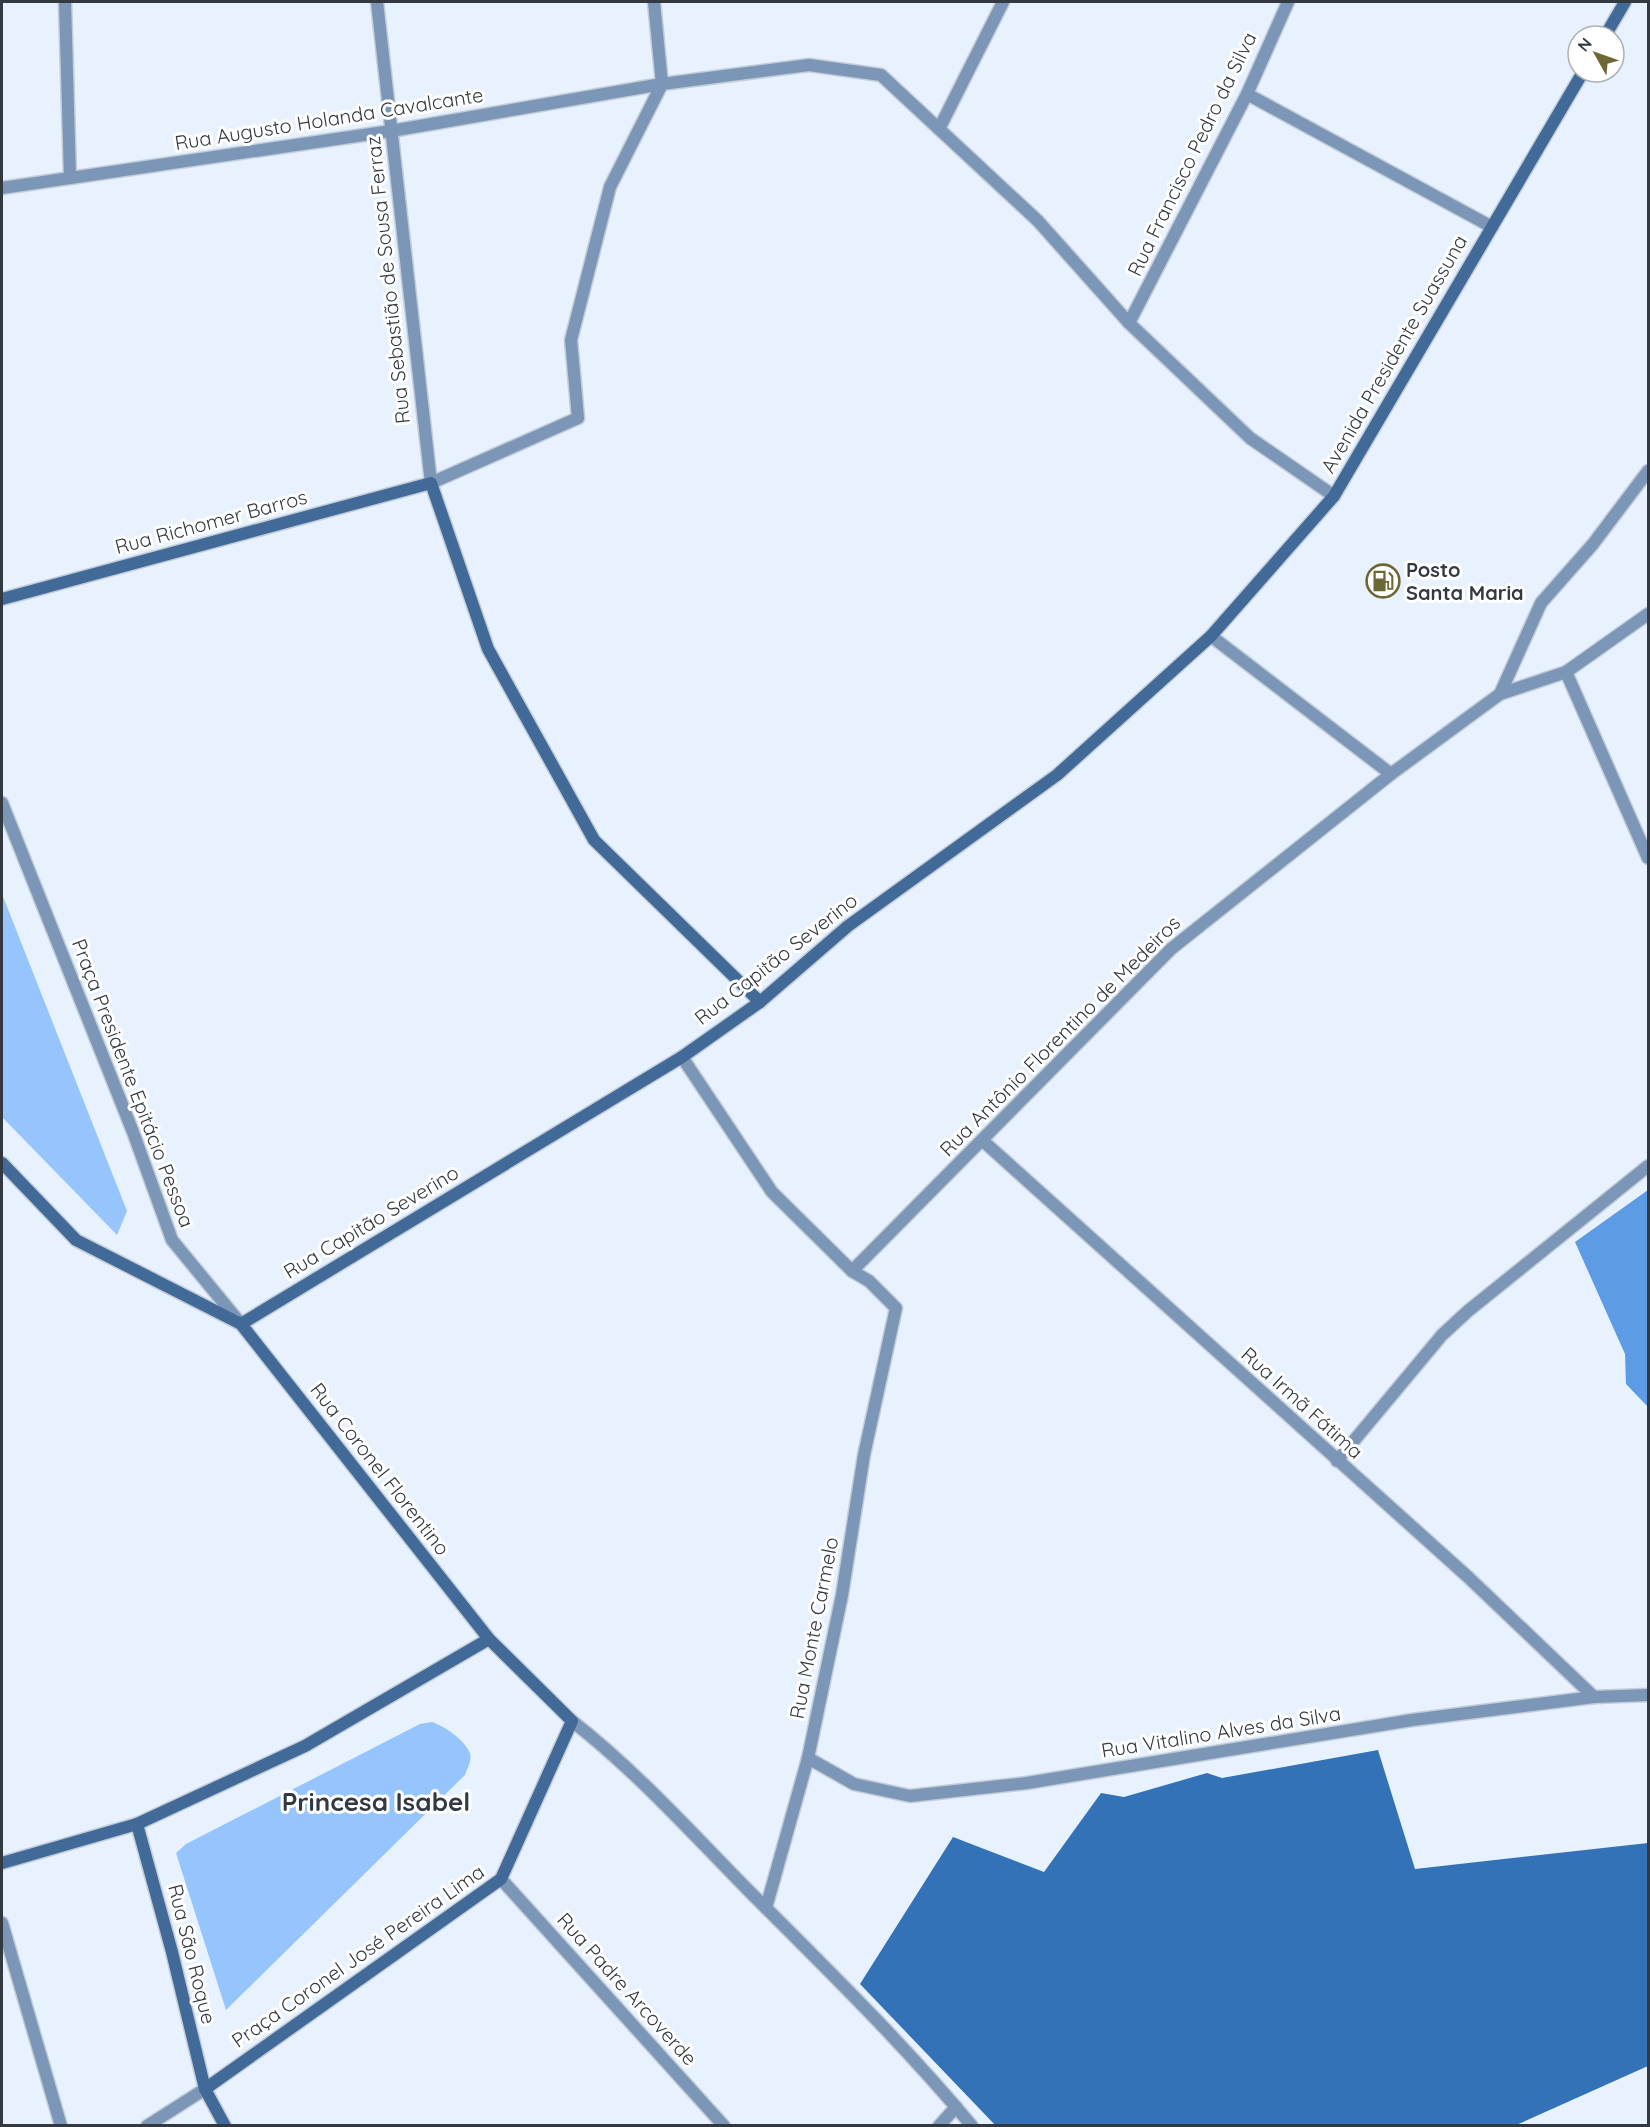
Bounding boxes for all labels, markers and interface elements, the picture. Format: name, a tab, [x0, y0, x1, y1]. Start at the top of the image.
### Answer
north arrow	[1566, 24, 1626, 84]
street label: Rua Francisco Pedro da Silva	[1122, 28, 1262, 280]
text: N	[1573, 33, 1596, 55]
street label: Rua Augusto Holanda Cavalcante	[173, 82, 485, 155]
street label: Rua Sebastião de Sousa Ferraz	[360, 135, 415, 425]
street label: Avenida Presidente Suassuna	[1315, 230, 1472, 477]
street label: Rua Richomer Barros	[112, 484, 310, 559]
place label: Posto Santa Maria	[1406, 557, 1524, 605]
fuel station icon: Posto Santa Maria	[1365, 563, 1401, 599]
street label: Rua Capitão Severino	[689, 887, 862, 1030]
street label: Rua Antônio Florentino de Medeiros	[934, 910, 1185, 1161]
street label: Praça Presidente Epitácio Pessoa	[67, 935, 200, 1231]
street label: Rua Capitão Severino	[279, 1159, 463, 1284]
street label: Rua Irmã Fátima	[1236, 1341, 1368, 1464]
street label: Rua Coronel Florentino	[305, 1377, 456, 1560]
street label: Rua Monte Carmelo	[784, 1535, 843, 1721]
street label: Rua Vitalino Alves da Silva	[1099, 1700, 1343, 1763]
district label: Princesa Isabel	[282, 1785, 470, 1818]
street label: Praça Coronel José Pereira Lima	[227, 1859, 489, 2053]
street label: Rua São Roque	[163, 1881, 222, 2026]
street label: Rua Padre Arcoverde	[552, 1907, 703, 2070]

